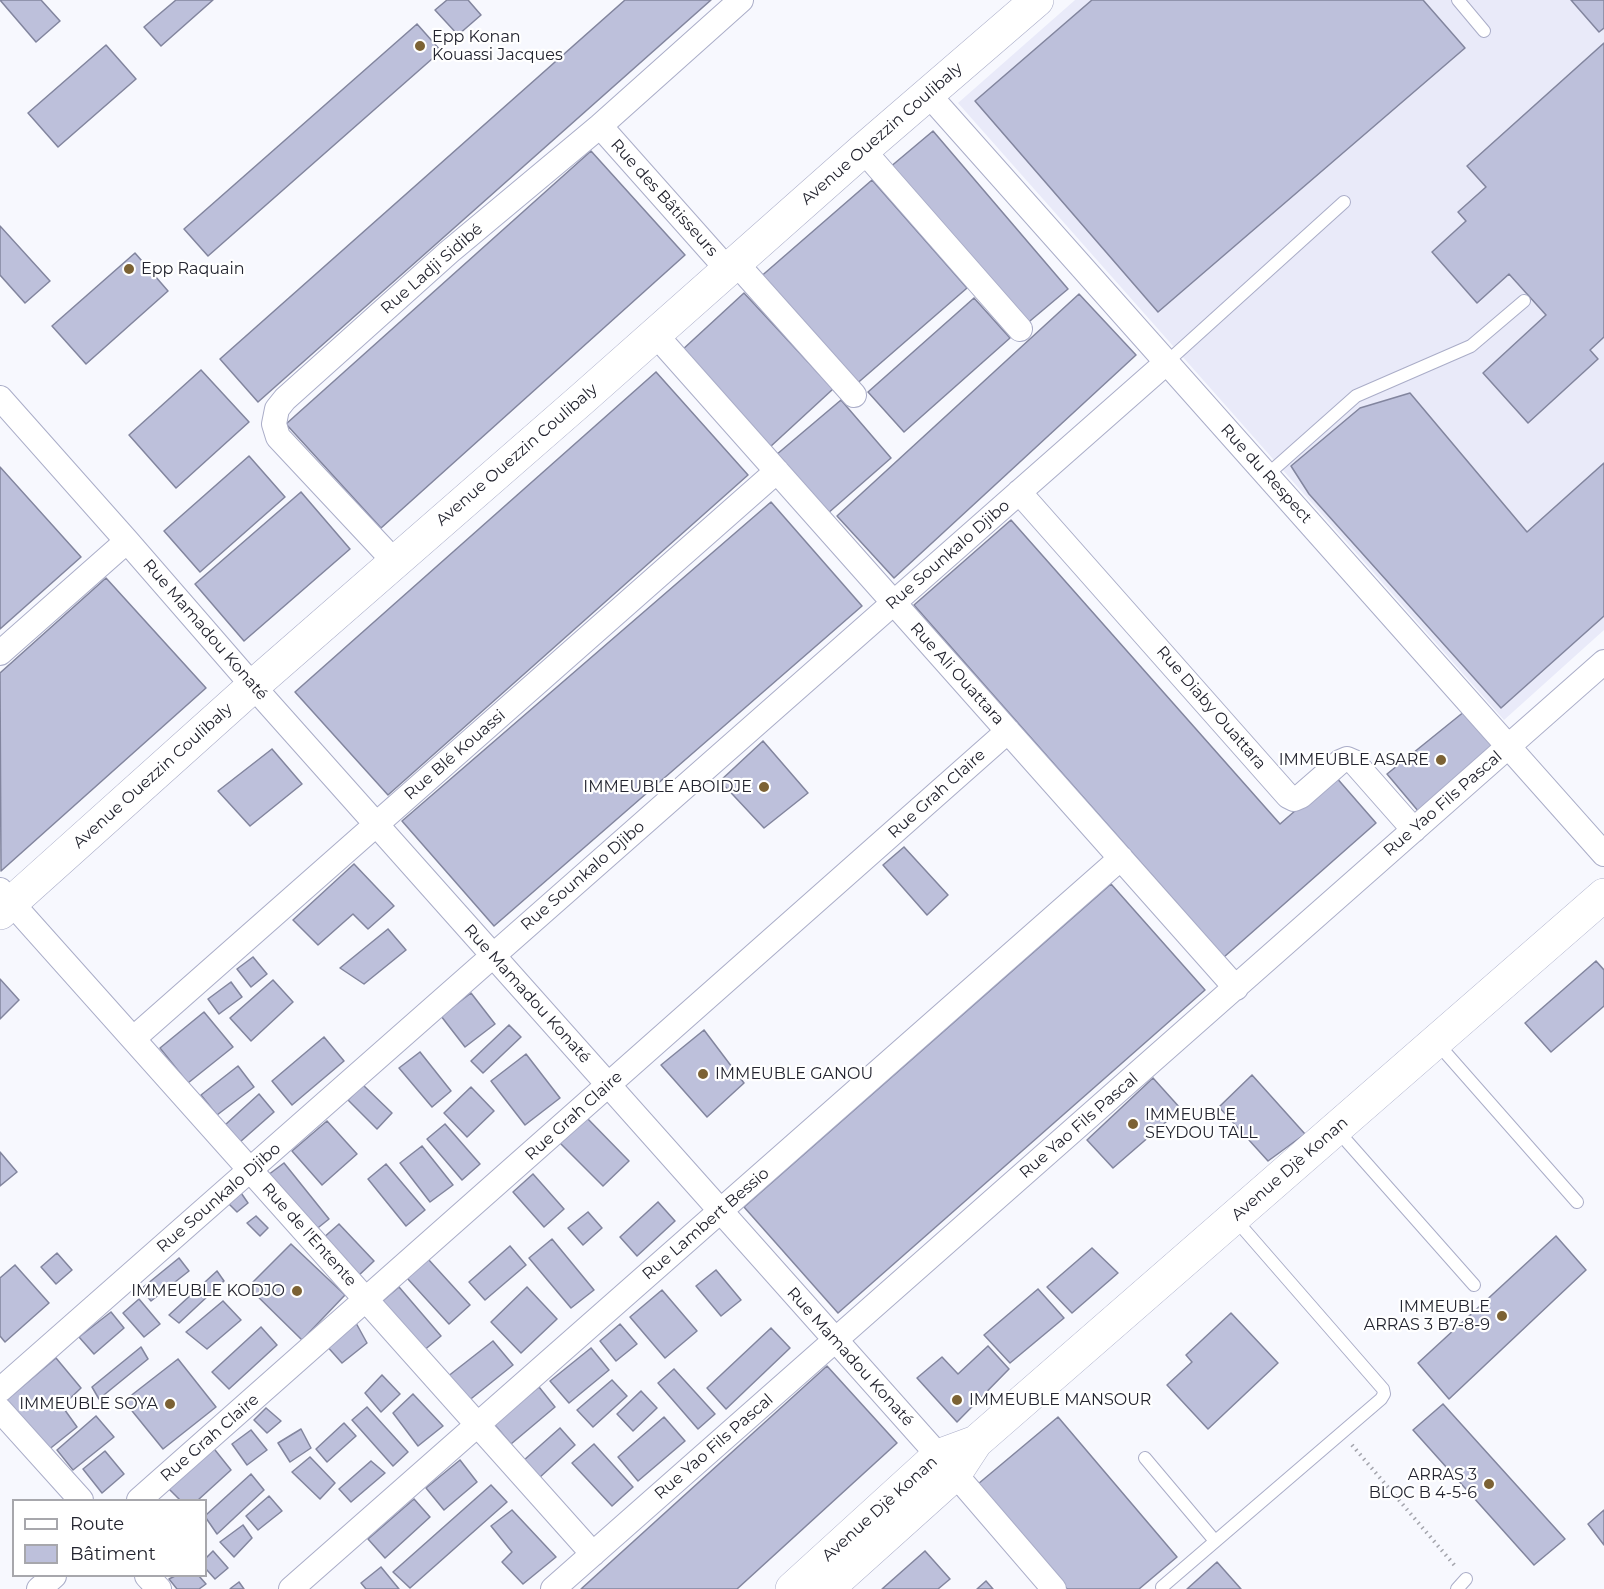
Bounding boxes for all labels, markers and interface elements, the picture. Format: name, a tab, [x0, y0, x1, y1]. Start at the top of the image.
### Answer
place label: Epp Konan Kouassi Jacques	[432, 27, 563, 65]
marker: Epp Konan Kouassi Jacques	[413, 39, 427, 53]
street label: Avenue Ouezzin Coulibaly	[797, 59, 967, 209]
street label: Rue des Bâtisseurs	[606, 135, 722, 261]
street label: Rue Ladji Sidibé	[377, 220, 487, 318]
place label: Epp Raquain	[141, 259, 245, 279]
marker: Epp Raquain	[122, 262, 136, 276]
street label: Avenue Ouezzin Coulibaly	[432, 380, 602, 530]
street label: Rue du Respect	[1216, 420, 1316, 528]
street label: Rue Sounkalo Djibo	[882, 496, 1014, 614]
street label: Rue Mamadou Konaté	[139, 556, 271, 704]
street label: Rue Ali Ouattara	[906, 619, 1008, 729]
street label: Rue Diaby Ouattara	[1152, 642, 1270, 774]
street label: Avenue Ouezzin Coulibaly	[69, 699, 237, 853]
street label: Rue Blé Kouassi	[401, 706, 509, 804]
street label: Rue Grah Claire	[884, 745, 990, 843]
street label: Rue Yao Fils Pascal	[1380, 747, 1506, 861]
place label: IMMEUBLE ASARE	[1279, 750, 1429, 770]
marker: IMMEUBLE ASARE	[1434, 753, 1448, 767]
place label: IMMEUBLE ABOIDJE	[583, 777, 752, 797]
marker: IMMEUBLE ABOIDJE	[757, 780, 771, 794]
street label: Rue Sounkalo Djibo	[517, 817, 649, 935]
street label: Rue Mamadou Konaté	[460, 921, 594, 1067]
place label: IMMEUBLE GANOU	[715, 1064, 873, 1084]
street label: Rue Grah Claire	[521, 1067, 627, 1165]
marker: IMMEUBLE GANOU	[696, 1067, 710, 1081]
street label: Rue Yao Fils Pascal	[1016, 1069, 1142, 1183]
place label: IMMEUBLE SEYDOU TALL	[1145, 1105, 1258, 1143]
street label: Avenue Djè Konan	[1228, 1113, 1352, 1225]
marker: IMMEUBLE SEYDOU TALL	[1126, 1117, 1140, 1131]
street label: Rue Sounkalo Djibo	[153, 1139, 285, 1257]
street label: Rue Lambert Bessio	[639, 1164, 773, 1284]
street label: Rue de l'Entente	[258, 1179, 360, 1291]
place label: IMMEUBLE KODJO	[131, 1281, 285, 1301]
marker: IMMEUBLE KODJO	[290, 1284, 304, 1298]
street label: Rue Mamadou Konaté	[783, 1284, 917, 1430]
place label: IMMEUBLE ARRAS 3 B7-8-9	[1364, 1297, 1490, 1335]
marker: IMMEUBLE ARRAS 3 B7-8-9	[1495, 1309, 1509, 1323]
street label: Rue Grah Claire	[157, 1390, 263, 1486]
street label: Rue Yao Fils Pascal	[651, 1390, 777, 1504]
place label: IMMEUBLE MANSOUR	[969, 1390, 1151, 1410]
marker: IMMEUBLE MANSOUR	[950, 1393, 964, 1407]
place label: IMMEUBLE SOYA	[19, 1394, 158, 1414]
marker: IMMEUBLE SOYA	[163, 1397, 177, 1411]
street label: Avenue Djè Konan	[819, 1452, 941, 1566]
place label: ARRAS 3 BLOC B 4-5-6	[1369, 1465, 1477, 1503]
marker: ARRAS 3 BLOC B 4-5-6	[1482, 1477, 1496, 1491]
legend	[12, 1499, 207, 1577]
text: Route	[70, 1513, 124, 1535]
text: Bâtiment	[70, 1543, 156, 1565]

